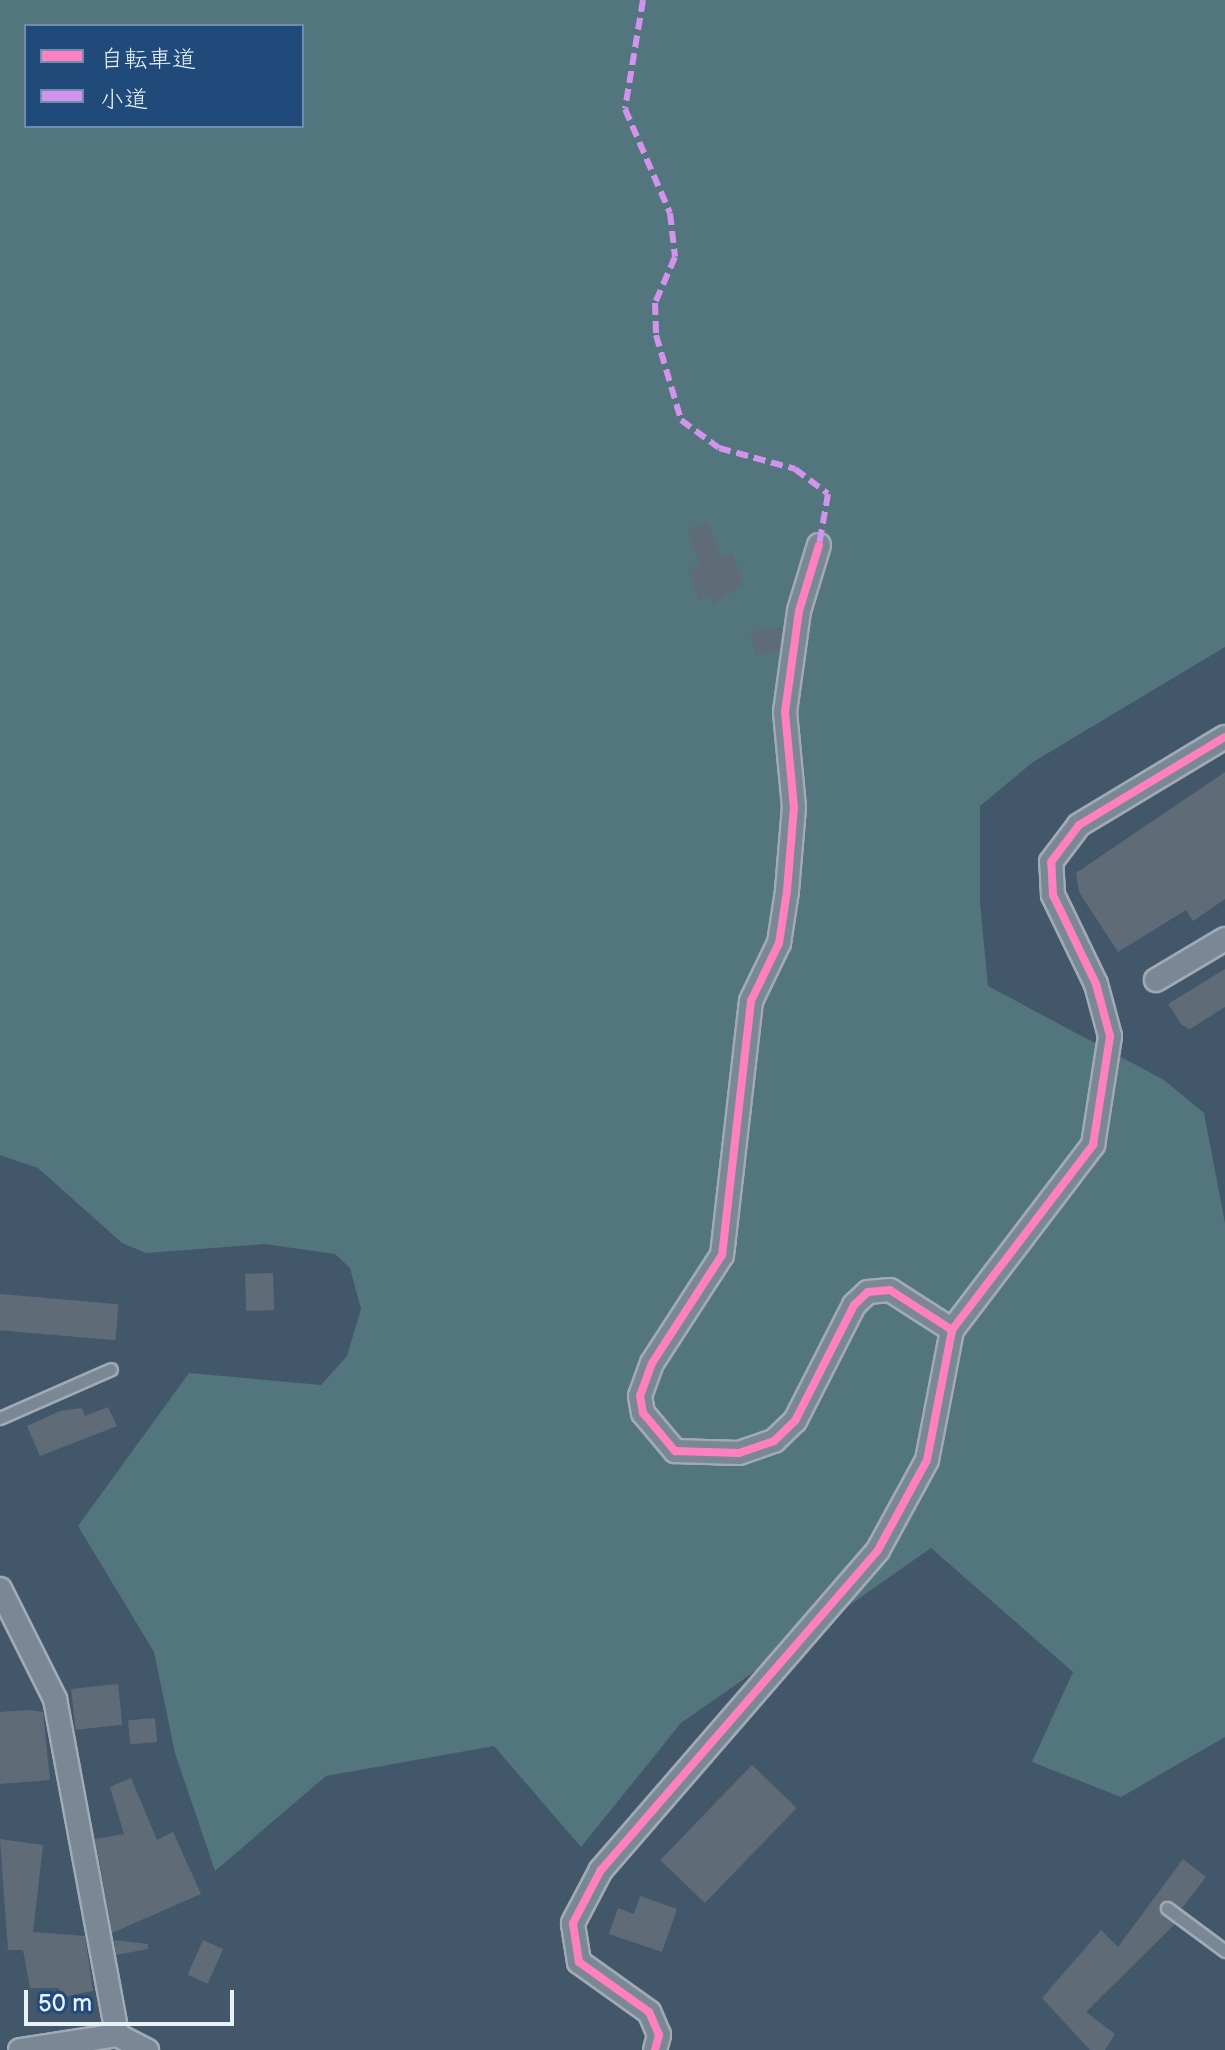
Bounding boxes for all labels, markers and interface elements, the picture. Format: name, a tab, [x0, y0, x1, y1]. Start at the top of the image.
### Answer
legend	[24, 24, 304, 128]
text: 自転車道	[100, 45, 196, 74]
text: 小道	[100, 85, 148, 114]
scale bar	[28, 1974, 238, 2024]
text: 50 m	[38, 1989, 92, 2018]

